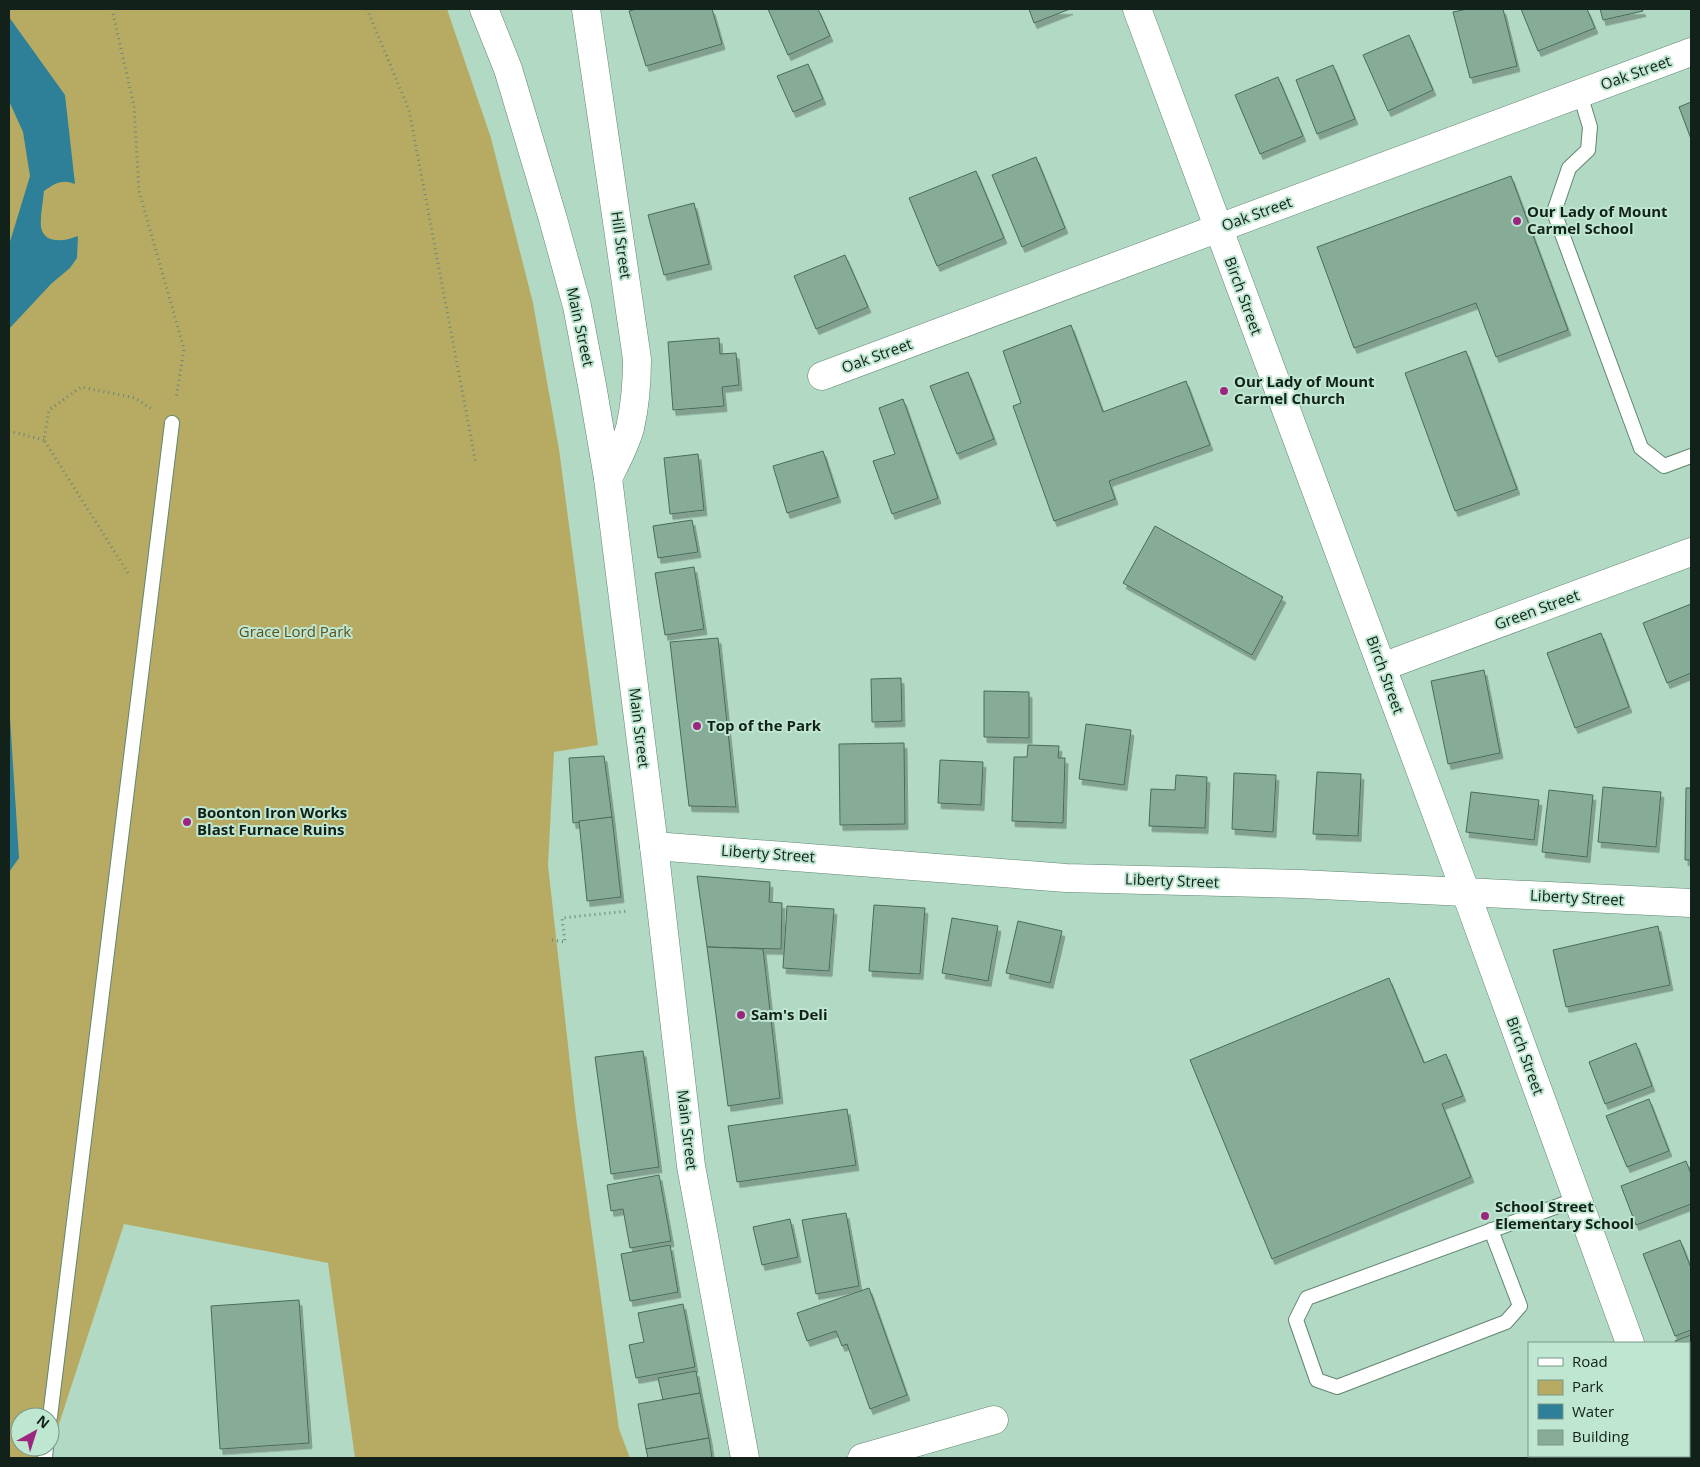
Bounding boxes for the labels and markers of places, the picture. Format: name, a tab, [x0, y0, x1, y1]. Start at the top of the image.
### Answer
place label: Our Lady of Mount Carmel School	[1527, 201, 1668, 238]
marker: Our Lady of Mount Carmel School	[1511, 215, 1523, 227]
place label: Our Lady of Mount Carmel Church	[1234, 371, 1375, 408]
marker: Our Lady of Mount Carmel Church	[1218, 385, 1230, 397]
place label: Top of the Park	[707, 715, 822, 735]
marker: Top of the Park	[691, 720, 703, 732]
place label: Boonton Iron Works Blast Furnace Ruins	[197, 802, 347, 839]
marker: Boonton Iron Works Blast Furnace Ruins	[181, 816, 193, 828]
place label: Sam's Deli	[751, 1004, 828, 1024]
marker: Sam's Deli	[735, 1009, 747, 1021]
place label: School Street Elementary School	[1495, 1196, 1634, 1233]
marker: School Street Elementary School	[1479, 1210, 1491, 1222]

